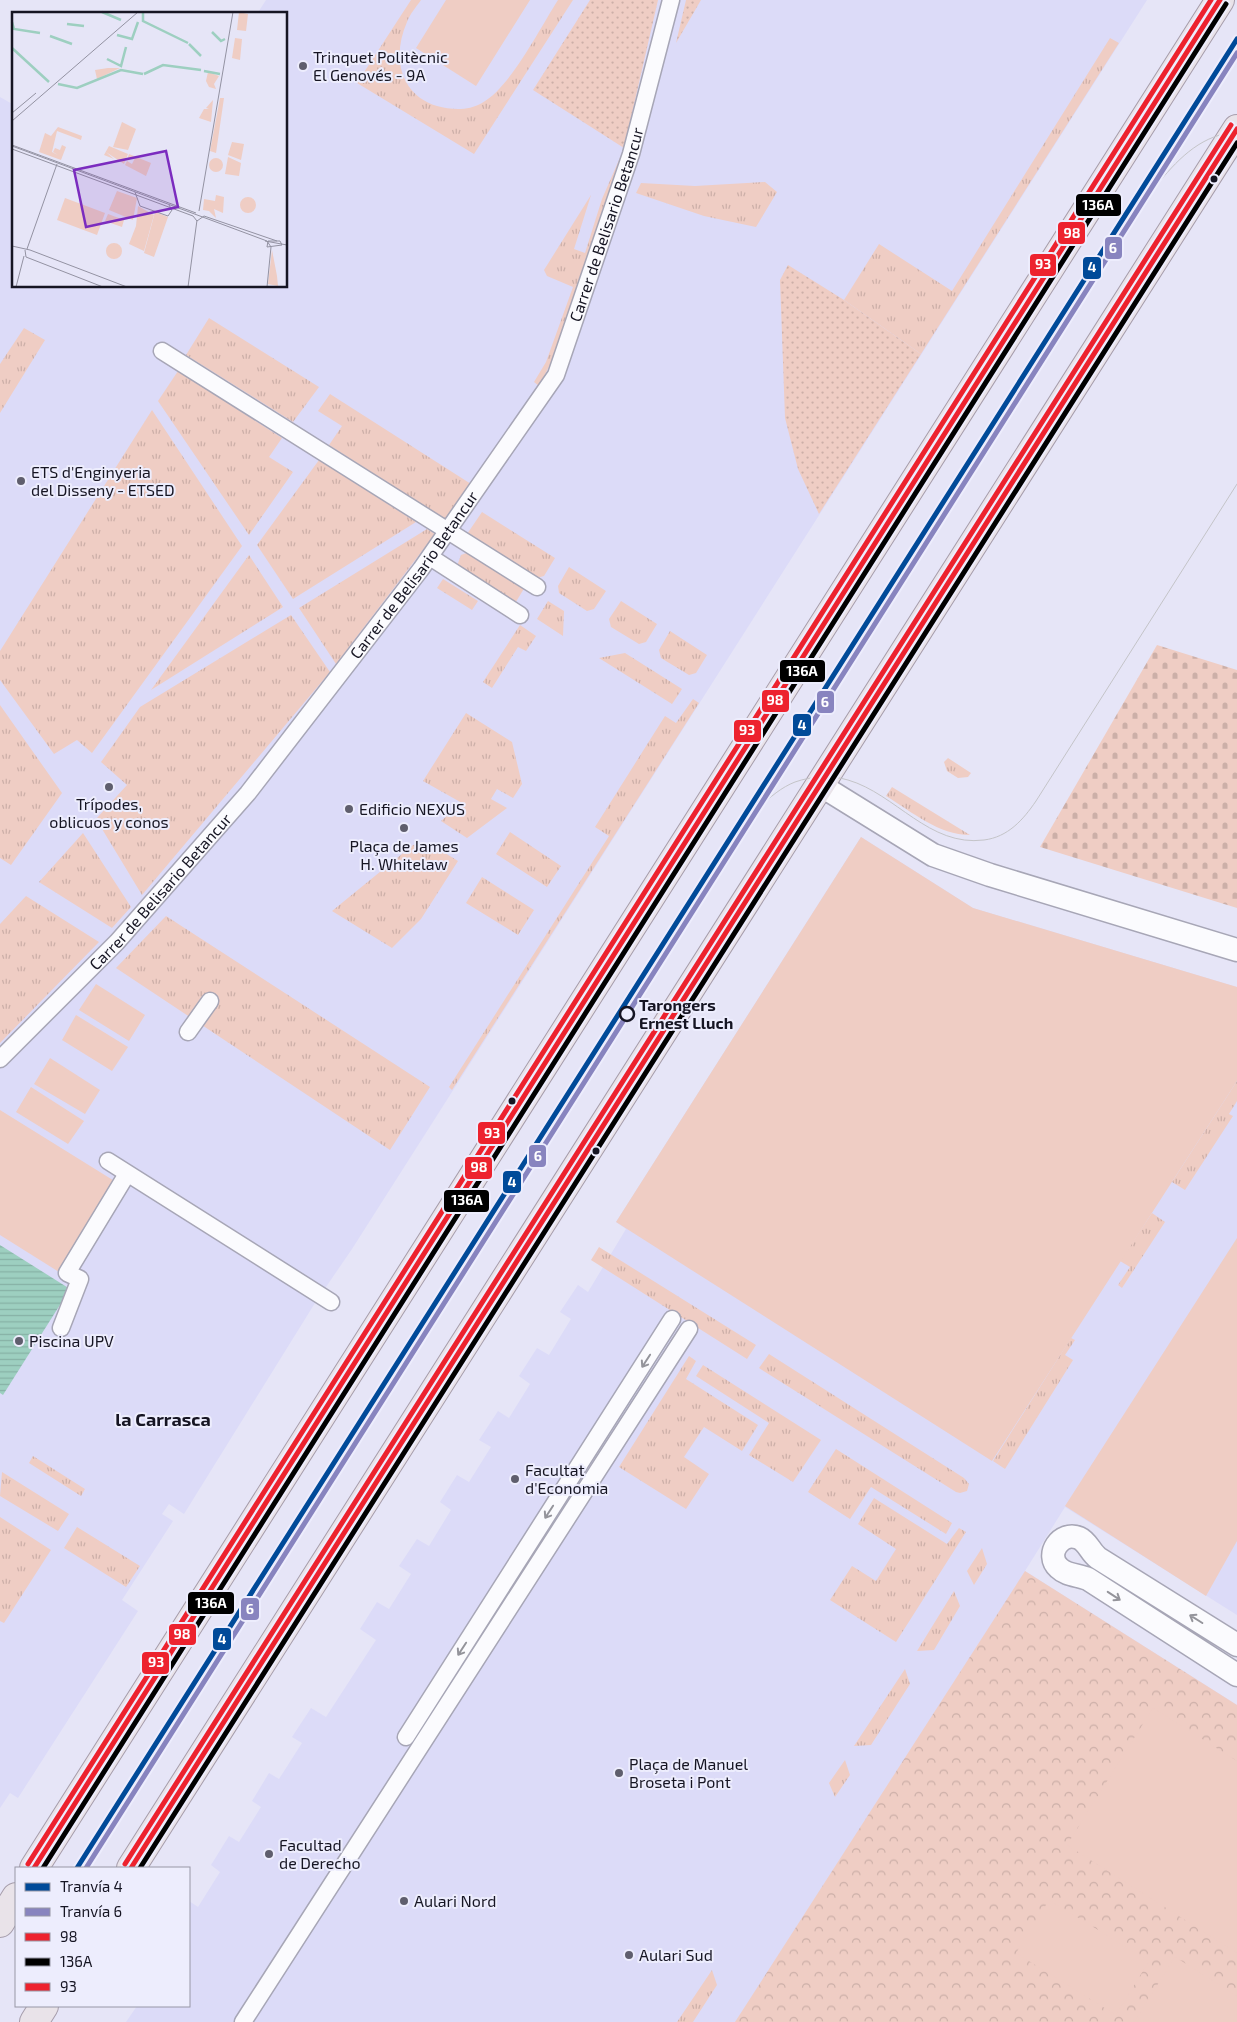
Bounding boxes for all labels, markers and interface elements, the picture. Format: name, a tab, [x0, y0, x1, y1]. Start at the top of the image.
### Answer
inset map	[12, 12, 288, 288]
place label: Trinquet Politècnic El Genovés - 9A	[313, 47, 448, 84]
marker: Trinquet Politècnic El Genovés - 9A	[297, 60, 309, 72]
street label: Carrer de Belisario Betancur	[565, 125, 647, 324]
unlabelled marker	[1209, 174, 1219, 184]
line badge: 136A	[1075, 193, 1122, 217]
text: 136A	[1082, 196, 1115, 213]
line badge: 98	[1057, 221, 1086, 245]
text: 98	[1064, 224, 1080, 241]
line badge: 6	[1104, 236, 1123, 260]
text: 6	[1109, 239, 1117, 256]
line badge: 93	[1029, 253, 1057, 277]
text: 93	[1035, 255, 1051, 272]
line badge: 4	[1082, 256, 1102, 280]
text: 4	[1088, 258, 1097, 275]
place label: ETS d'Enginyeria del Disseny - ETSED	[31, 462, 175, 499]
marker: ETS d'Enginyeria del Disseny - ETSED	[15, 475, 27, 487]
street label: Carrer de Belisario Betancur	[345, 487, 482, 662]
line badge: 136A	[779, 659, 826, 683]
text: 136A	[786, 662, 819, 679]
line badge: 98	[761, 689, 790, 713]
line badge: 6	[816, 690, 835, 714]
text: 98	[767, 691, 783, 708]
text: 6	[821, 693, 829, 710]
line badge: 4	[792, 713, 812, 737]
text: 4	[798, 716, 807, 733]
line badge: 93	[733, 719, 762, 743]
text: 93	[739, 721, 755, 738]
marker: Trípodes, oblicuos y conos	[103, 781, 115, 793]
place label: Trípodes, oblicuos y conos	[49, 794, 169, 831]
place label: Edificio NEXUS	[359, 799, 465, 818]
marker: Edificio NEXUS	[343, 803, 355, 815]
street label: Carrer de Belisario Betancur	[85, 809, 235, 973]
marker: Plaça de James H. Whitelaw	[398, 822, 410, 834]
place label: Plaça de James H. Whitelaw	[349, 836, 459, 873]
place label: Tarongers Ernest Lluch	[639, 995, 733, 1032]
marker: Tarongers Ernest Lluch	[619, 1006, 635, 1022]
unlabelled marker	[507, 1096, 517, 1106]
line badge: 93	[477, 1121, 506, 1145]
text: 93	[484, 1124, 500, 1141]
line badge: 6	[528, 1144, 547, 1168]
unlabelled marker	[591, 1146, 601, 1156]
text: 6	[534, 1147, 542, 1164]
line badge: 98	[464, 1156, 493, 1180]
text: 98	[471, 1158, 487, 1175]
line badge: 4	[502, 1170, 522, 1194]
text: 4	[508, 1173, 517, 1190]
line badge: 136A	[443, 1189, 490, 1213]
text: 136A	[451, 1191, 484, 1208]
place label: Piscina UPV	[29, 1331, 114, 1350]
marker: Piscina UPV	[13, 1335, 25, 1347]
one-way arrow	[641, 1353, 651, 1367]
district label: la Carrasca	[115, 1408, 211, 1430]
place label: Facultat d'Economia	[525, 1460, 608, 1497]
marker: Facultat d'Economia	[509, 1473, 521, 1485]
one-way arrow	[544, 1505, 554, 1519]
line badge: 136A	[187, 1591, 235, 1615]
one-way arrow	[1107, 1591, 1121, 1601]
text: 136A	[195, 1594, 228, 1611]
line badge: 6	[240, 1597, 260, 1621]
text: 6	[246, 1600, 254, 1617]
one-way arrow	[1189, 1614, 1203, 1624]
line badge: 98	[168, 1623, 197, 1646]
text: 98	[174, 1625, 190, 1642]
line badge: 4	[212, 1627, 232, 1651]
text: 4	[218, 1630, 227, 1647]
one-way arrow	[457, 1642, 467, 1656]
line badge: 93	[141, 1651, 170, 1675]
text: 93	[148, 1653, 164, 1670]
place label: Plaça de Manuel Broseta i Pont	[629, 1754, 748, 1791]
marker: Plaça de Manuel Broseta i Pont	[613, 1767, 625, 1779]
place label: Facultad de Derecho	[279, 1835, 361, 1872]
marker: Facultad de Derecho	[263, 1848, 275, 1860]
legend	[15, 1867, 190, 2007]
text: Tranvía 4	[60, 1877, 123, 1895]
place label: Aulari Nord	[414, 1891, 496, 1910]
marker: Aulari Nord	[398, 1895, 410, 1907]
text: Tranvía 6	[60, 1902, 122, 1920]
text: 98	[60, 1927, 78, 1945]
place label: Aulari Sud	[639, 1945, 713, 1964]
marker: Aulari Sud	[623, 1949, 635, 1961]
text: 136A	[60, 1952, 93, 1970]
text: 93	[60, 1977, 77, 1995]

